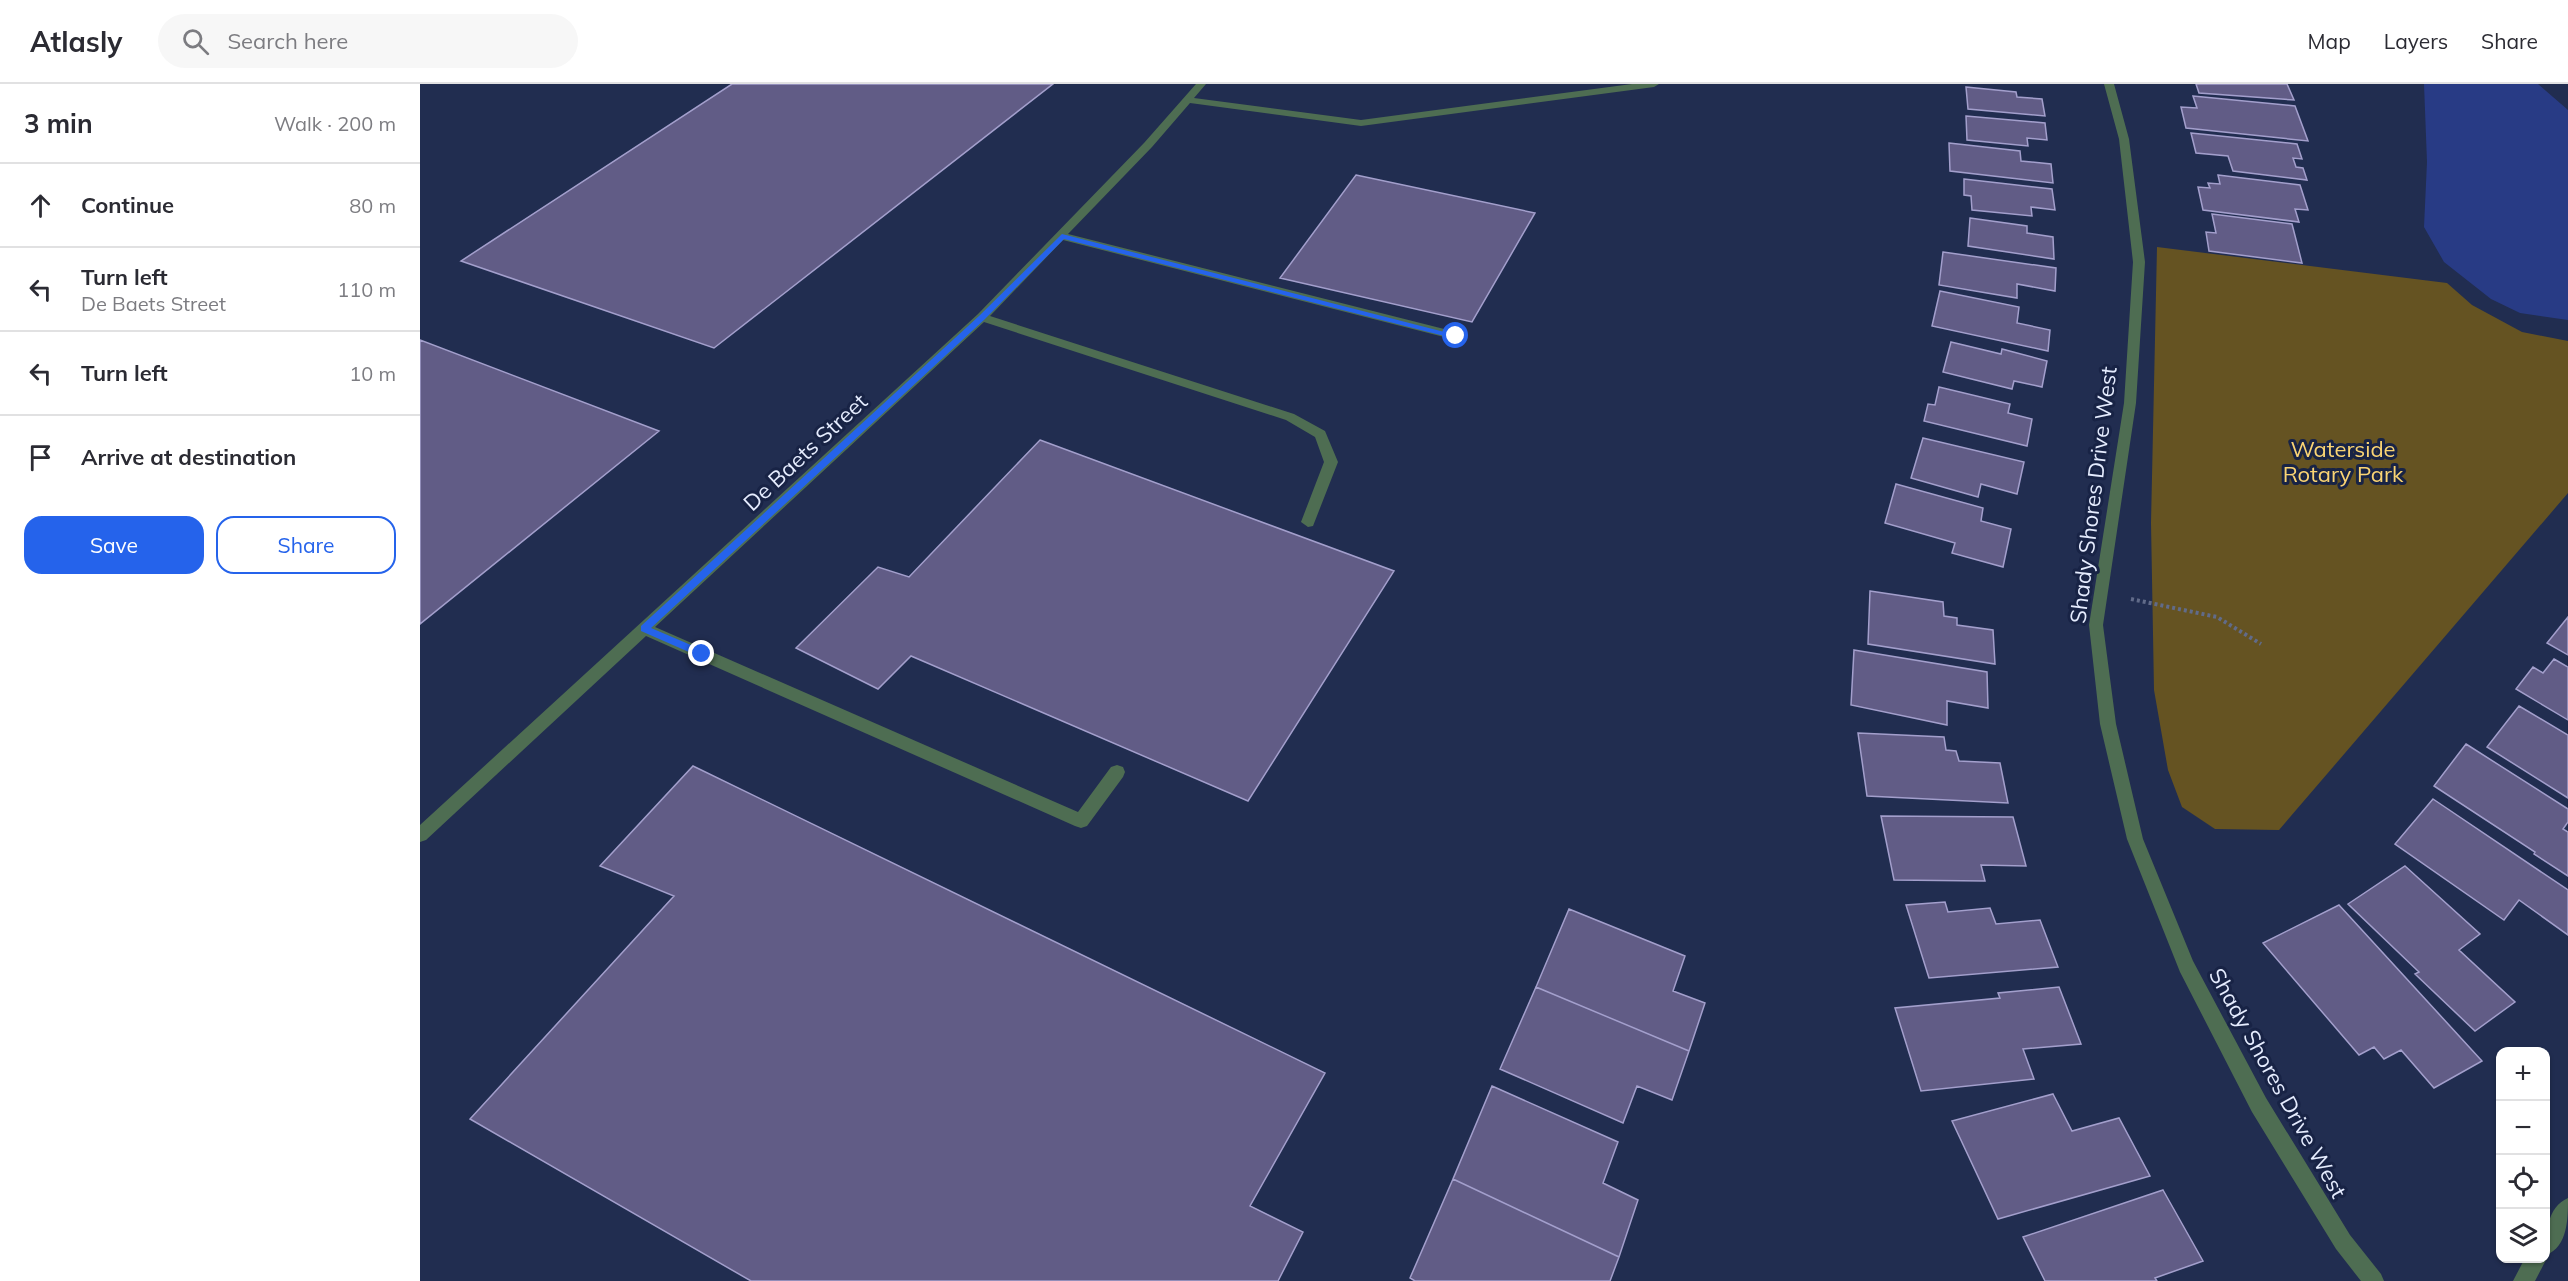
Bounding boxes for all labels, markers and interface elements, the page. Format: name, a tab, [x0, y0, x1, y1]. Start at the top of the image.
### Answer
search box	[158, 14, 578, 68]
text: Atlasly	[30, 24, 122, 59]
icon: search	[179, 25, 212, 58]
text: Search here	[227, 27, 348, 55]
text: Map	[2308, 28, 2351, 54]
text: Layers	[2384, 28, 2448, 54]
text: Share	[2481, 28, 2538, 54]
text: 3 min	[24, 107, 93, 140]
text: Walk · 200 m	[274, 111, 396, 136]
icon: ahead	[24, 189, 57, 222]
text: Continue	[81, 191, 174, 219]
text: 80 m	[349, 193, 396, 218]
text: Turn left	[81, 263, 168, 291]
icon: left	[24, 273, 57, 306]
text: 110 m	[337, 277, 396, 302]
text: De Baets Street	[81, 291, 226, 316]
route start	[1442, 322, 1468, 348]
icon: left	[24, 357, 57, 390]
text: Turn left	[81, 359, 168, 387]
text: 10 m	[349, 361, 396, 386]
street label: Shady Shores Drive West	[2063, 365, 2123, 625]
street label: De Baets Street	[737, 387, 873, 517]
park label: Waterside Rotary Park	[2283, 435, 2404, 488]
icon: arrive	[24, 441, 57, 474]
text: Arrive at destination	[81, 443, 296, 471]
button: Save	[24, 516, 204, 574]
button: Share	[216, 516, 396, 574]
route end	[688, 640, 714, 666]
street label: Shady Shores Drive West	[2203, 963, 2353, 1203]
map controls	[2496, 1047, 2550, 1263]
button: +	[2496, 1047, 2550, 1101]
button: −	[2496, 1101, 2550, 1155]
button: locate	[2496, 1155, 2550, 1209]
button: layers	[2496, 1209, 2550, 1263]

